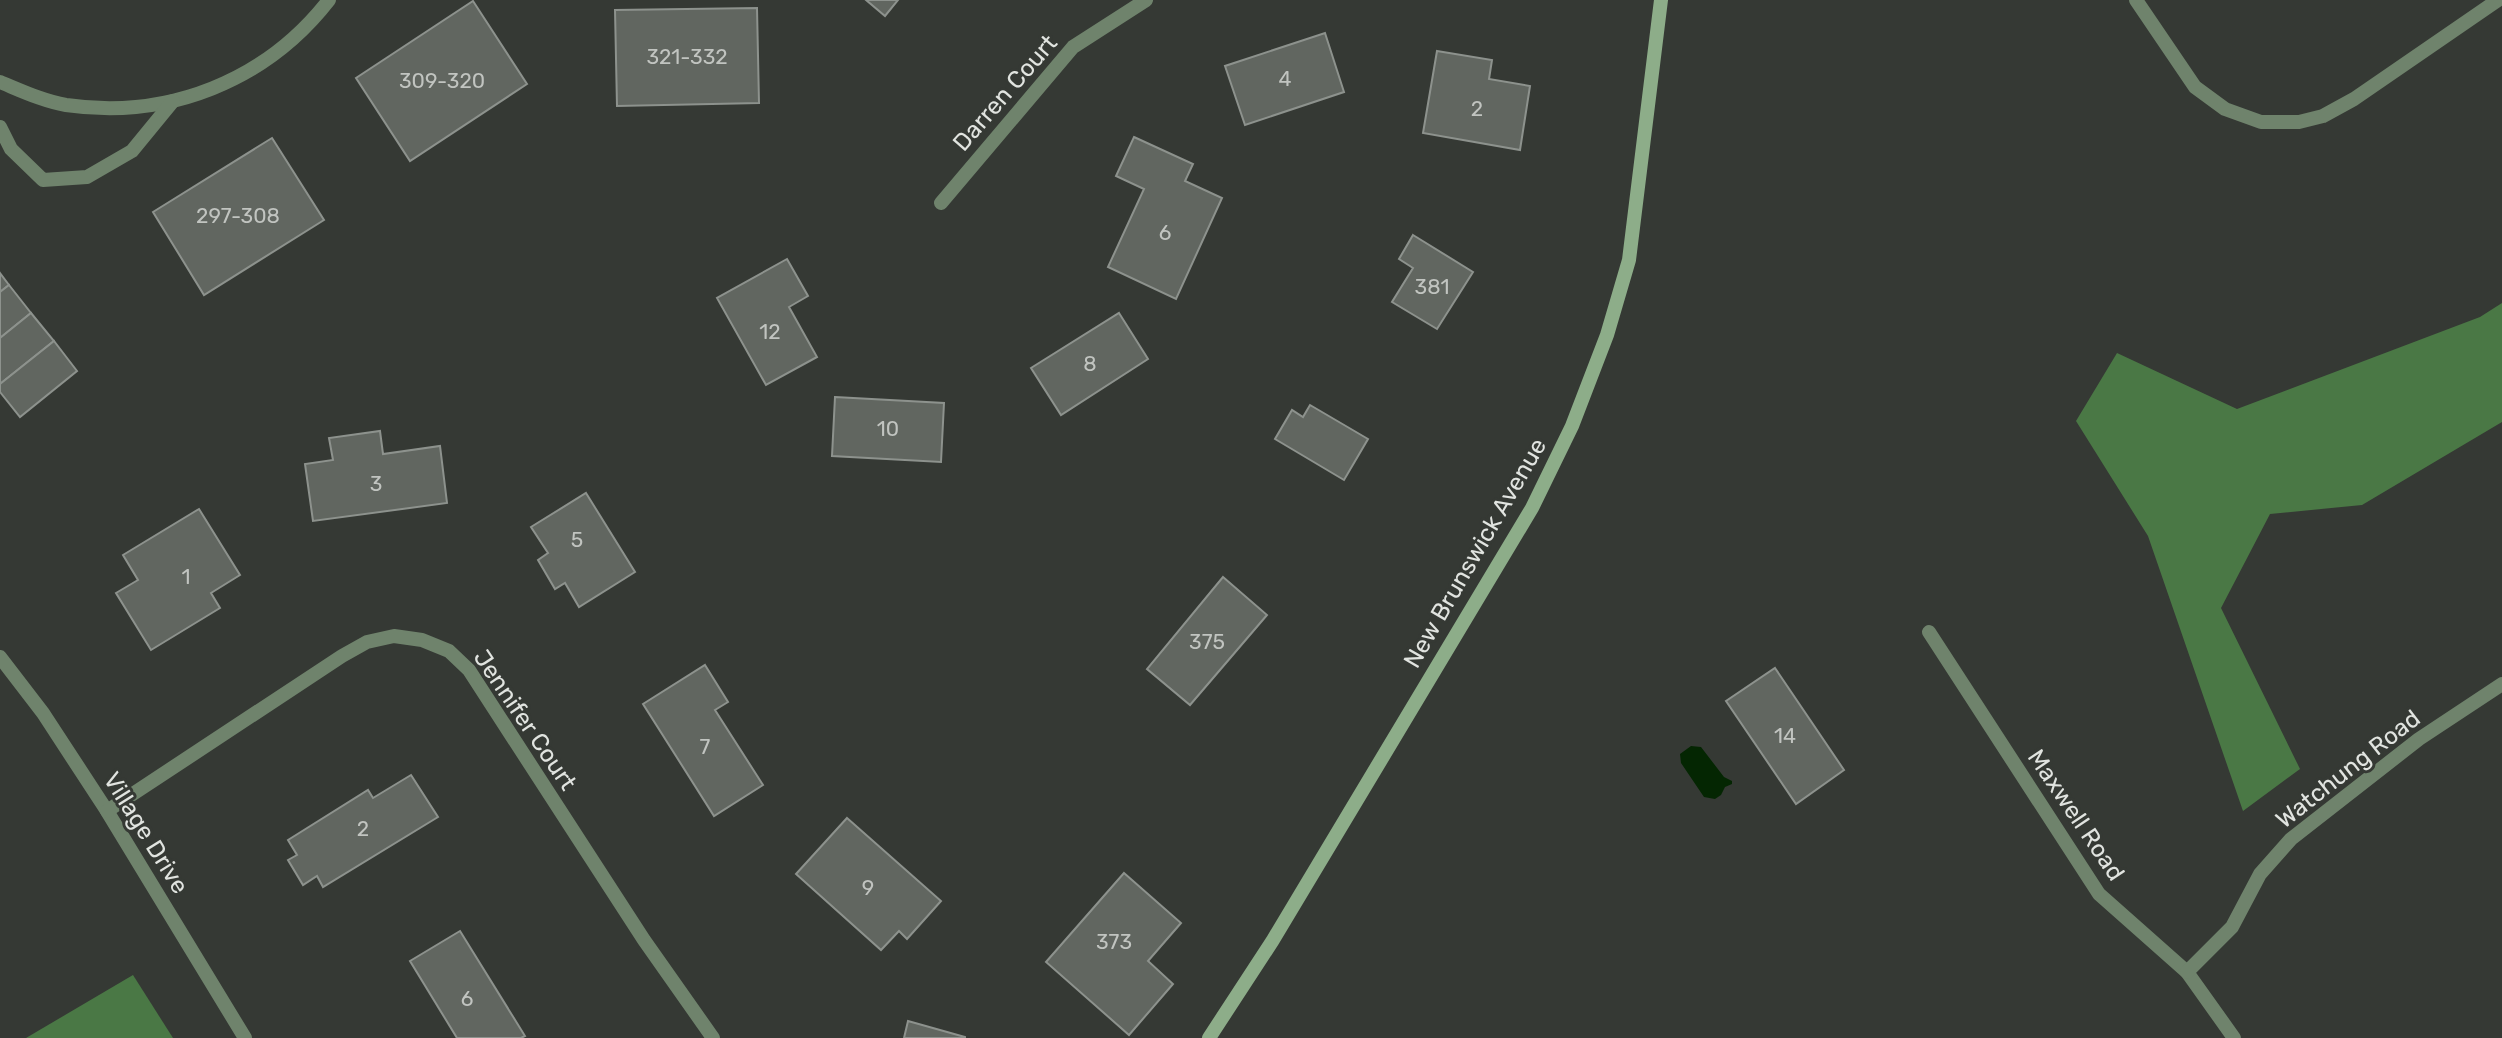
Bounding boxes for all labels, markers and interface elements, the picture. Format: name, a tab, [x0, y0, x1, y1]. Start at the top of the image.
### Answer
street label: Darren Court	[947, 29, 1063, 157]
house number: 321-332	[646, 44, 728, 69]
house number: 4	[1278, 66, 1292, 91]
house number: 309-320	[399, 68, 485, 93]
house number: 2	[1471, 96, 1483, 121]
house number: 297-308	[196, 203, 280, 228]
house number: 6	[1159, 220, 1171, 245]
house number: 381	[1415, 274, 1449, 299]
house number: 12	[759, 319, 781, 344]
house number: 8	[1083, 351, 1097, 376]
house number: 10	[877, 416, 899, 441]
street label: New Brunswick Avenue	[1398, 433, 1552, 673]
house number: 3	[370, 471, 382, 496]
house number: 5	[571, 527, 583, 552]
house number: 1	[182, 564, 191, 589]
house number: 375	[1189, 629, 1225, 654]
street label: Jennifer Court	[468, 645, 582, 795]
street label: Watchung Road	[2270, 704, 2426, 834]
house number: 14	[1774, 723, 1796, 748]
house number: 7	[700, 734, 711, 759]
street label: Maxwell Road	[2022, 744, 2130, 886]
street label: Village Drive	[98, 767, 194, 899]
house number: 2	[357, 816, 369, 841]
house number: 9	[862, 875, 874, 900]
house number: 373	[1096, 929, 1132, 954]
house number: 6	[461, 986, 473, 1011]

